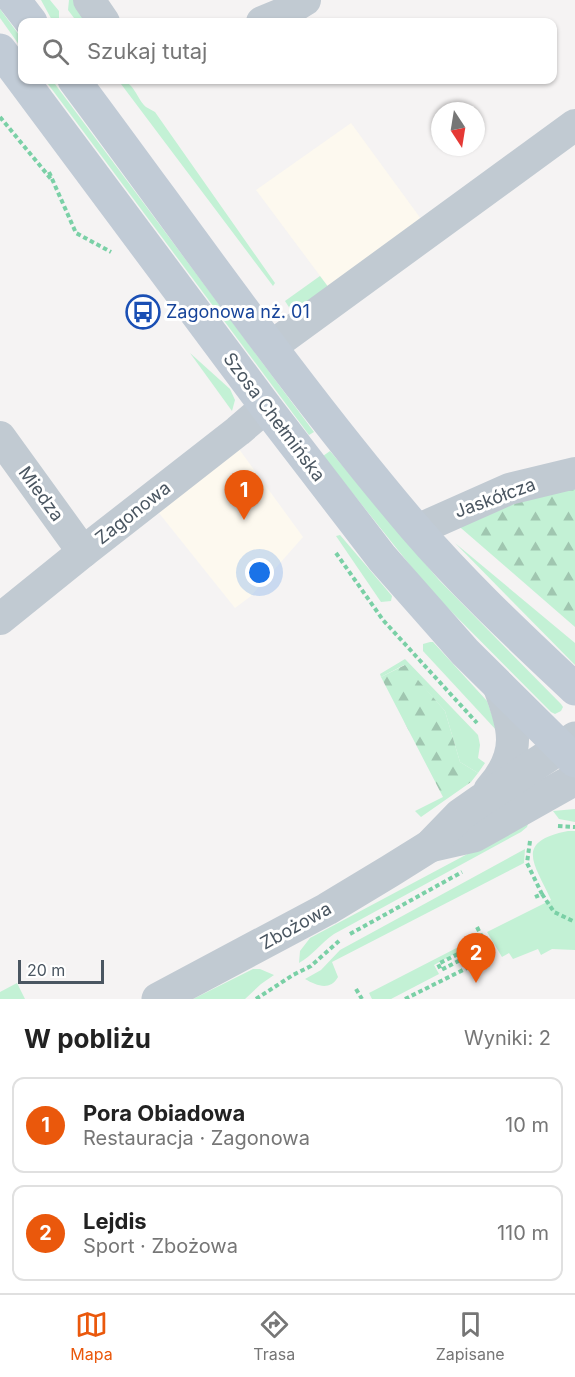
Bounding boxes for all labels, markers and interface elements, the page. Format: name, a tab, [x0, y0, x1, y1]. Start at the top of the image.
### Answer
search box	[18, 18, 557, 84]
icon: search	[39, 35, 72, 68]
text: Szukaj tutaj	[87, 38, 207, 64]
north arrow	[431, 102, 485, 156]
bus stop icon: Zagonowa nż. 01	[125, 294, 161, 330]
place label: Zagonowa nż. 01	[166, 301, 310, 322]
street label: Szosa Chełmińska	[219, 348, 330, 485]
street label: Miedza	[15, 462, 68, 525]
pin: 1	[224, 470, 264, 520]
street label: Jaskółcza	[451, 473, 538, 522]
street label: Zagonowa	[91, 477, 174, 548]
your location	[245, 558, 274, 587]
street label: Zbożowa	[257, 898, 335, 954]
pin: 2	[456, 934, 496, 983]
scale bar	[18, 957, 104, 984]
text: 20 m	[27, 960, 65, 980]
text: W pobliżu	[24, 1023, 151, 1054]
text: Wyniki: 2	[464, 1026, 551, 1050]
text: Pora Obiadowa	[83, 1100, 245, 1126]
text: 1	[41, 1113, 50, 1137]
text: 10 m	[505, 1113, 549, 1137]
text: Restauracja · Zagonowa	[83, 1126, 310, 1150]
text: Lejdis	[83, 1208, 147, 1234]
text: 2	[39, 1221, 52, 1245]
text: 110 m	[497, 1221, 549, 1245]
text: Sport · Zbożowa	[83, 1234, 238, 1258]
tab: Mapa	[70, 1308, 113, 1364]
tab: Trasa	[253, 1308, 295, 1364]
tab: Zapisane	[436, 1308, 505, 1364]

